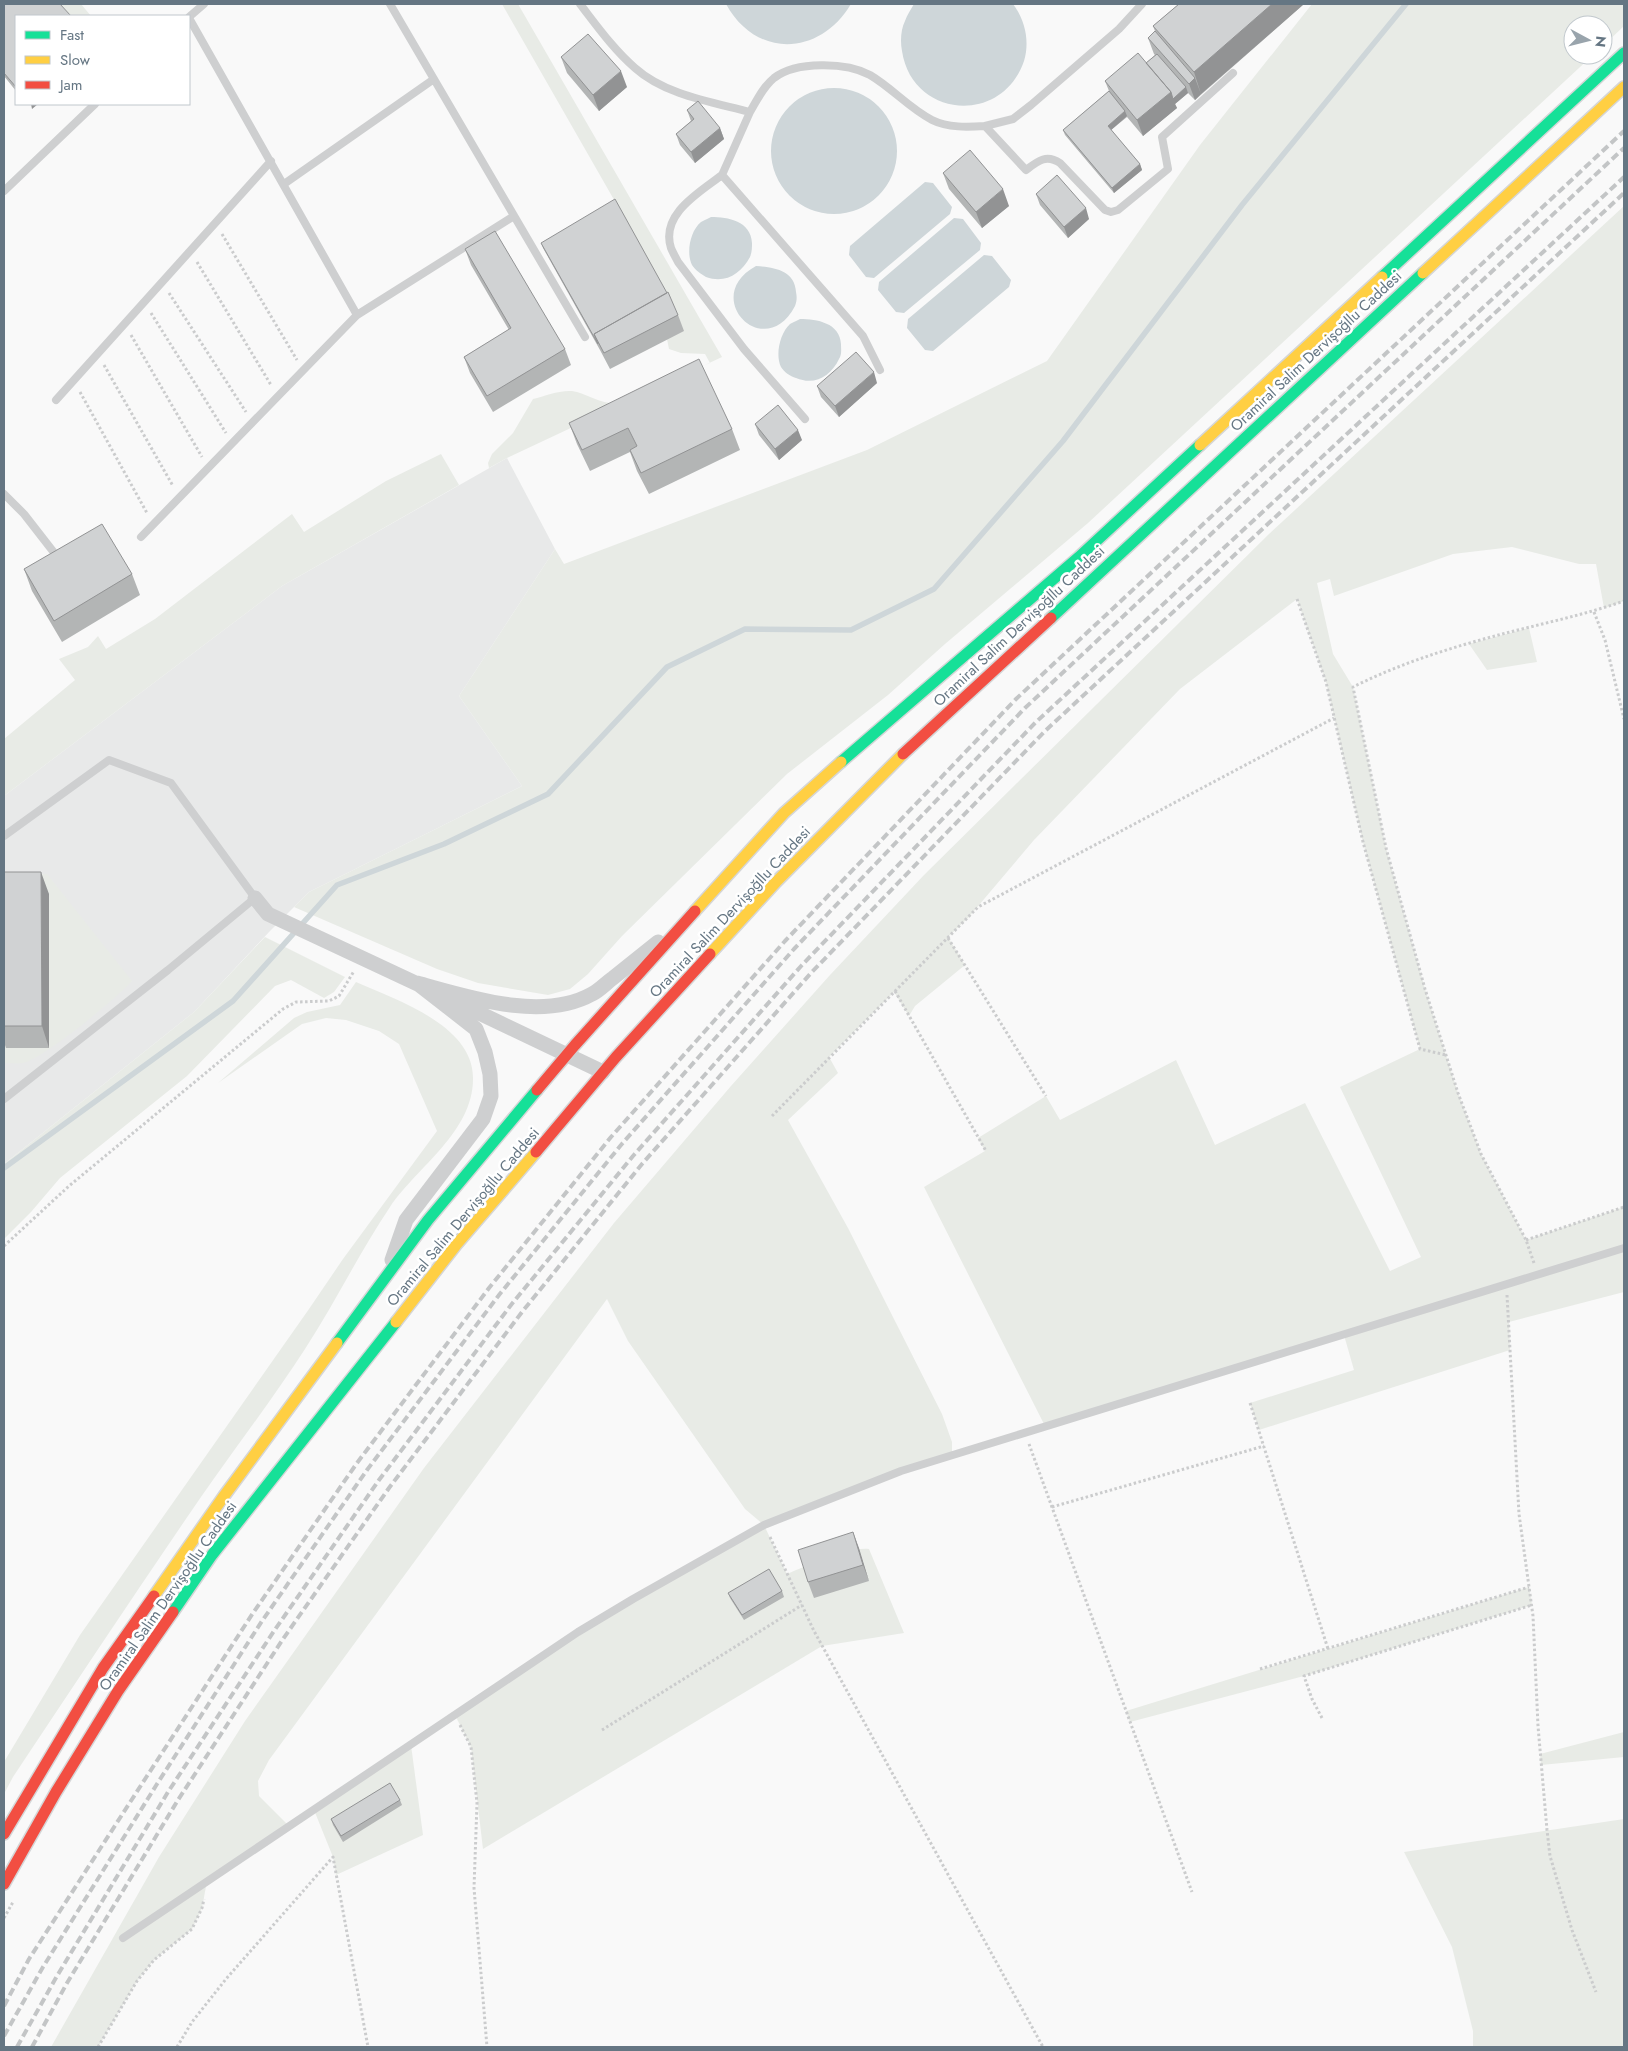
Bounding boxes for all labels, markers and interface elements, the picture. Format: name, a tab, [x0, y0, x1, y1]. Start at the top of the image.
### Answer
legend	[15, 15, 190, 105]
north arrow	[1563, 15, 1613, 65]
text: Fast	[60, 24, 84, 46]
text: N	[1590, 35, 1612, 48]
text: Slow	[60, 49, 91, 71]
text: Jam	[58, 74, 83, 96]
street label: Oramiral Salim Dervişoğllu Caddesi	[1225, 265, 1407, 437]
street label: Oramiral Salim Dervişoğllu Caddesi	[928, 540, 1110, 712]
street label: Oramiral Salim Dervişoğllu Caddesi	[644, 821, 816, 1003]
street label: Oramiral Salim Dervişoğllu Caddesi	[381, 1123, 545, 1311]
street label: Oramiral Salim Dervişoğllu Caddesi	[94, 1497, 242, 1695]

